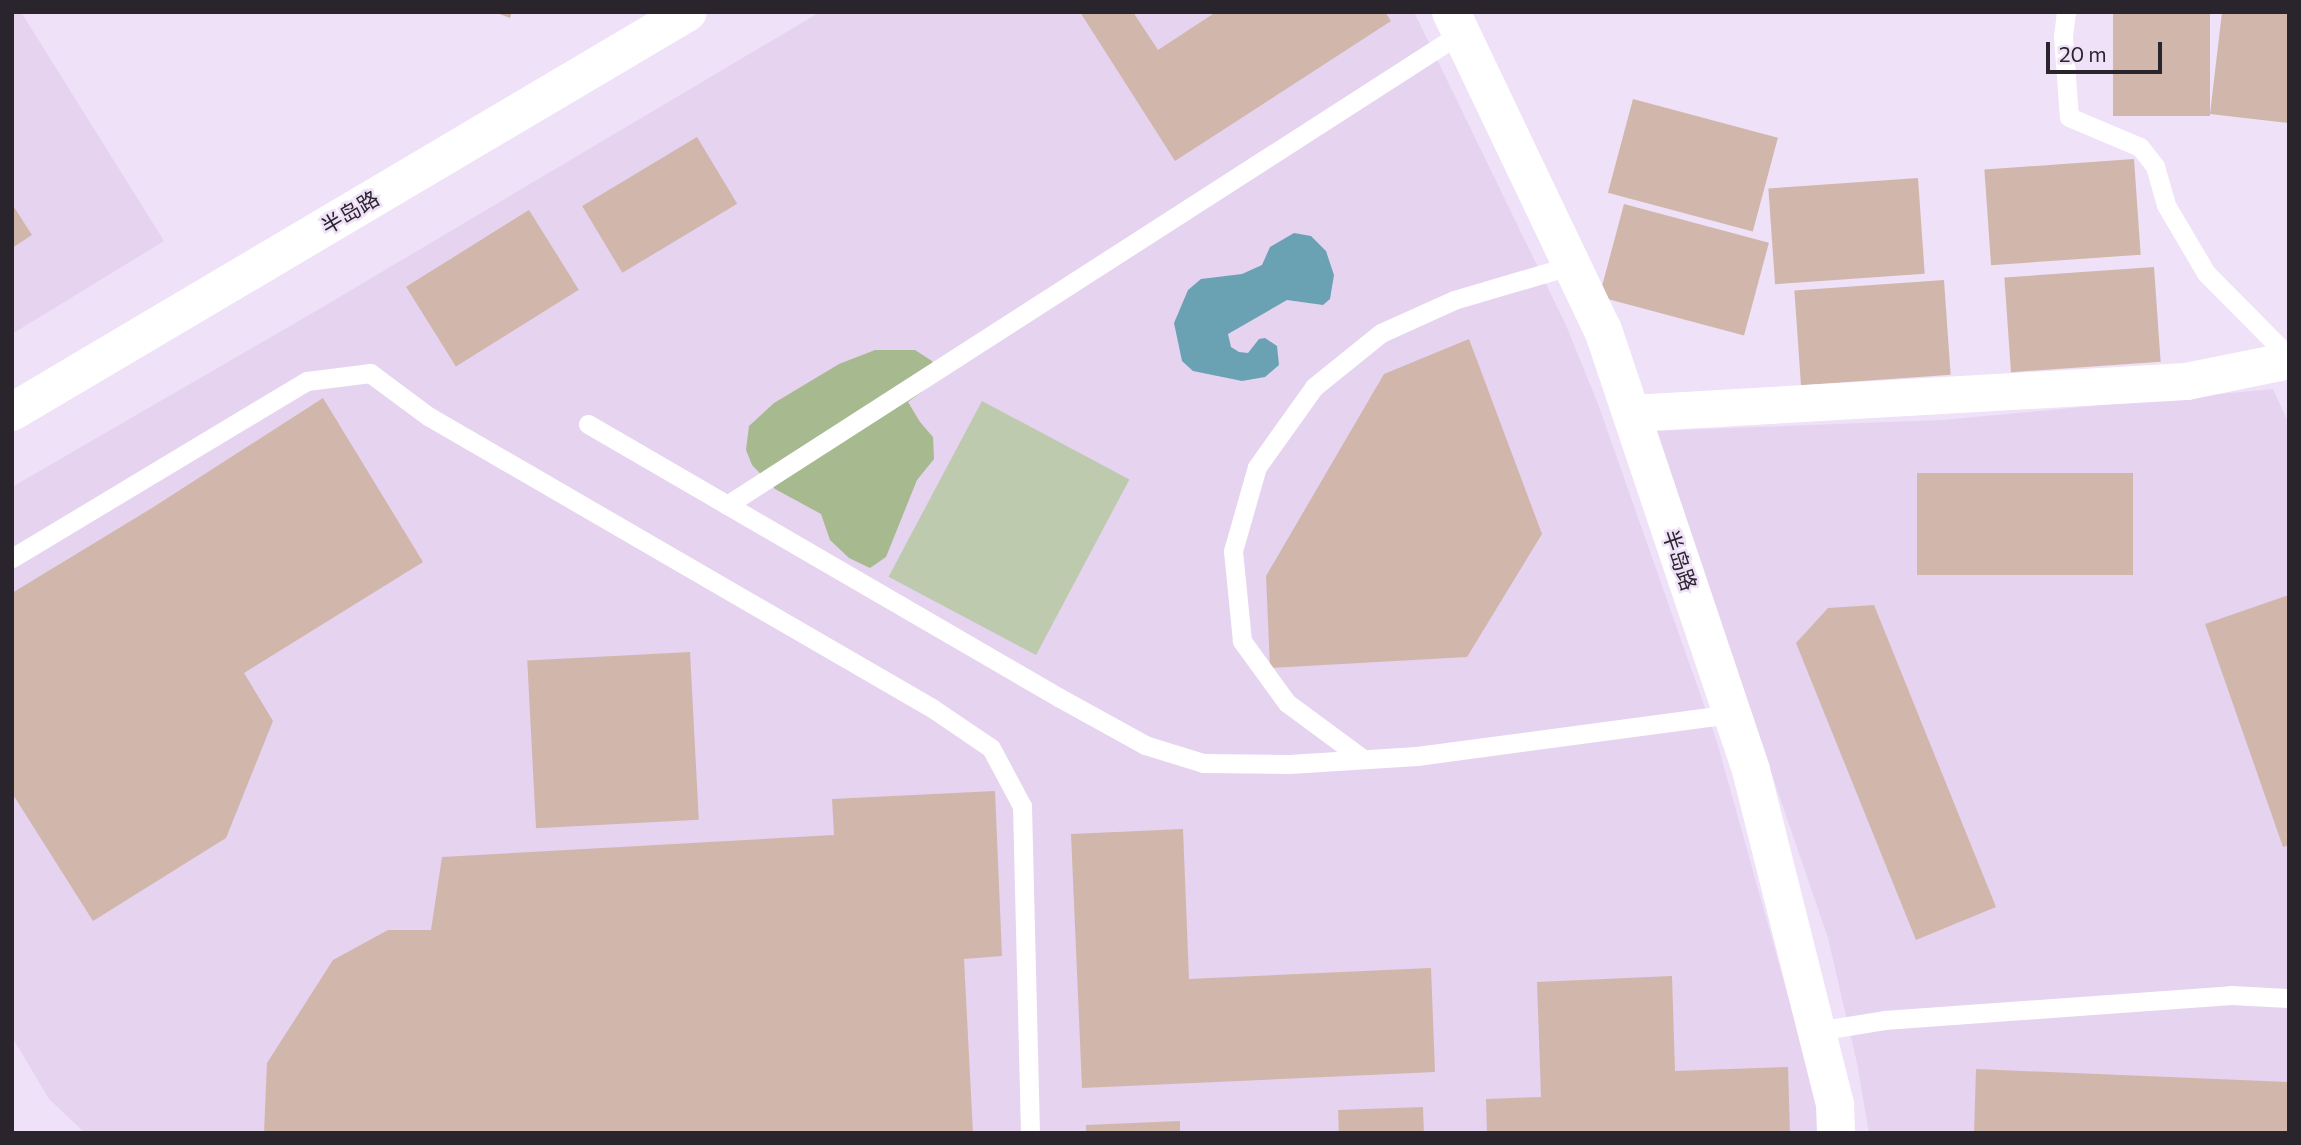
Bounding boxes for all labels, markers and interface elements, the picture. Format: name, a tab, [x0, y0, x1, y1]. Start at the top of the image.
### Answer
scale bar	[2049, 28, 2164, 72]
text: 20 m	[2059, 41, 2107, 66]
street label: 半岛路	[317, 185, 383, 239]
street label: 半岛路	[1658, 526, 1702, 594]

